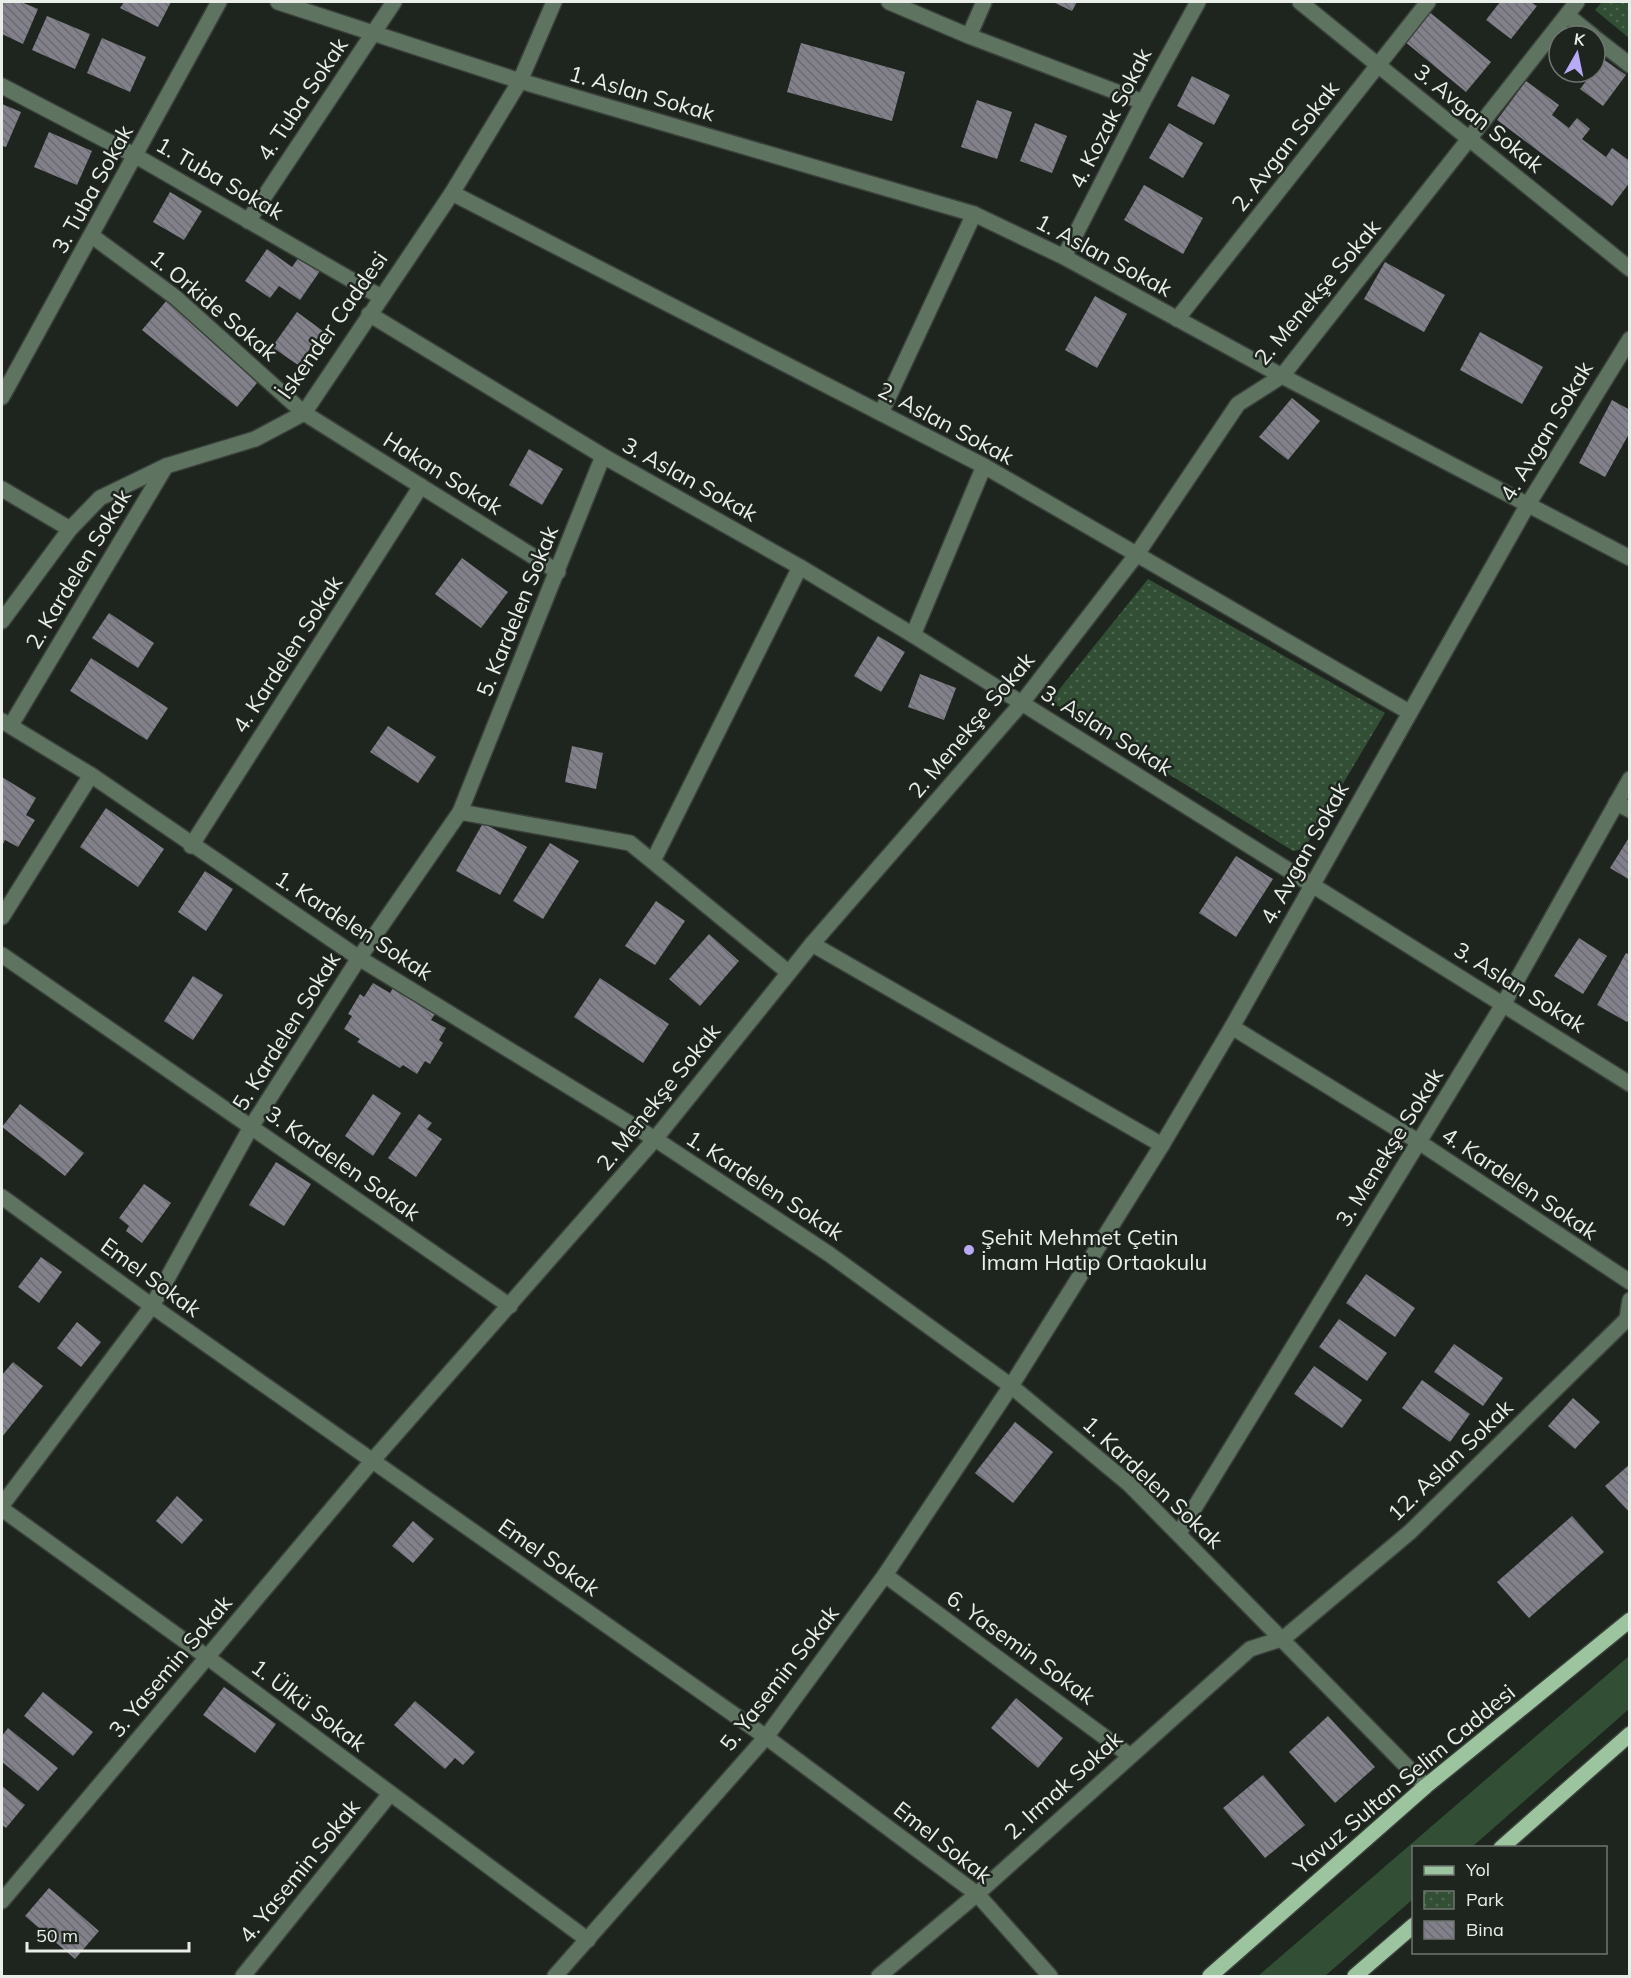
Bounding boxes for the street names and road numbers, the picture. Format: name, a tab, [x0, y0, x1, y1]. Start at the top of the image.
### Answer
street label: 4. Tuba Sokak	[251, 32, 354, 166]
street label: 4. Kozak Sokak	[1063, 43, 1158, 193]
street label: 3. Avgan Sokak	[1409, 57, 1550, 179]
street label: 1. Aslan Sokak	[566, 59, 719, 127]
street label: 2. Avgan Sokak	[1225, 75, 1345, 217]
street label: 3. Tuba Sokak	[45, 119, 139, 258]
street label: 1. Tuba Sokak	[151, 130, 289, 226]
street label: 1. Aslan Sokak	[1031, 207, 1177, 303]
street label: 2. Menekşe Sokak	[1248, 213, 1386, 370]
street label: 1. Orkide Sokak	[144, 243, 284, 367]
street label: İskender Caddesi	[271, 246, 393, 404]
street label: 4. Avgan Sokak	[1493, 355, 1599, 506]
street label: 2. Aslan Sokak	[873, 375, 1019, 471]
street label: Hakan Sokak	[378, 425, 508, 521]
street label: 3. Aslan Sokak	[618, 430, 763, 528]
street label: 2. Kardelen Sokak	[19, 483, 137, 654]
street label: 5. Kardelen Sokak	[470, 521, 564, 701]
street label: 4. Kardelen Sokak	[226, 570, 349, 738]
street label: 2. Menekşe Sokak	[902, 646, 1040, 803]
street label: 3. Aslan Sokak	[1036, 678, 1179, 782]
street label: 4. Avgan Sokak	[1253, 776, 1355, 929]
street label: 1. Kardelen Sokak	[270, 864, 438, 987]
street label: 3. Aslan Sokak	[1449, 935, 1592, 1039]
street label: 5. Kardelen Sokak	[226, 946, 346, 1116]
street label: 2. Menekşe Sokak	[590, 1017, 726, 1176]
street label: 3. Menekşe Sokak	[1329, 1062, 1449, 1231]
street label: 3. Kardelen Sokak	[260, 1099, 426, 1227]
street label: 4. Kardelen Sokak	[1437, 1121, 1604, 1246]
street label: 1. Kardelen Sokak	[681, 1124, 849, 1247]
street label: Emel Sokak	[95, 1231, 207, 1323]
street label: 12. Aslan Sokak	[1382, 1393, 1519, 1527]
street label: 1. Kardelen Sokak	[1077, 1410, 1230, 1555]
street label: Emel Sokak	[493, 1512, 606, 1602]
street label: 6. Yasemin Sokak	[941, 1584, 1101, 1711]
street label: 3. Yasemin Sokak	[102, 1589, 238, 1743]
street label: 5. Yasemin Sokak	[714, 1599, 845, 1756]
street label: 1. Ülkü Sokak	[246, 1653, 373, 1758]
street label: Yavuz Sultan Selim Caddesi	[1287, 1678, 1521, 1881]
street label: 2. Irmak Sokak	[998, 1724, 1128, 1845]
street label: 4. Yasemin Sokak	[232, 1793, 366, 1949]
street label: Emel Sokak	[888, 1795, 998, 1890]

